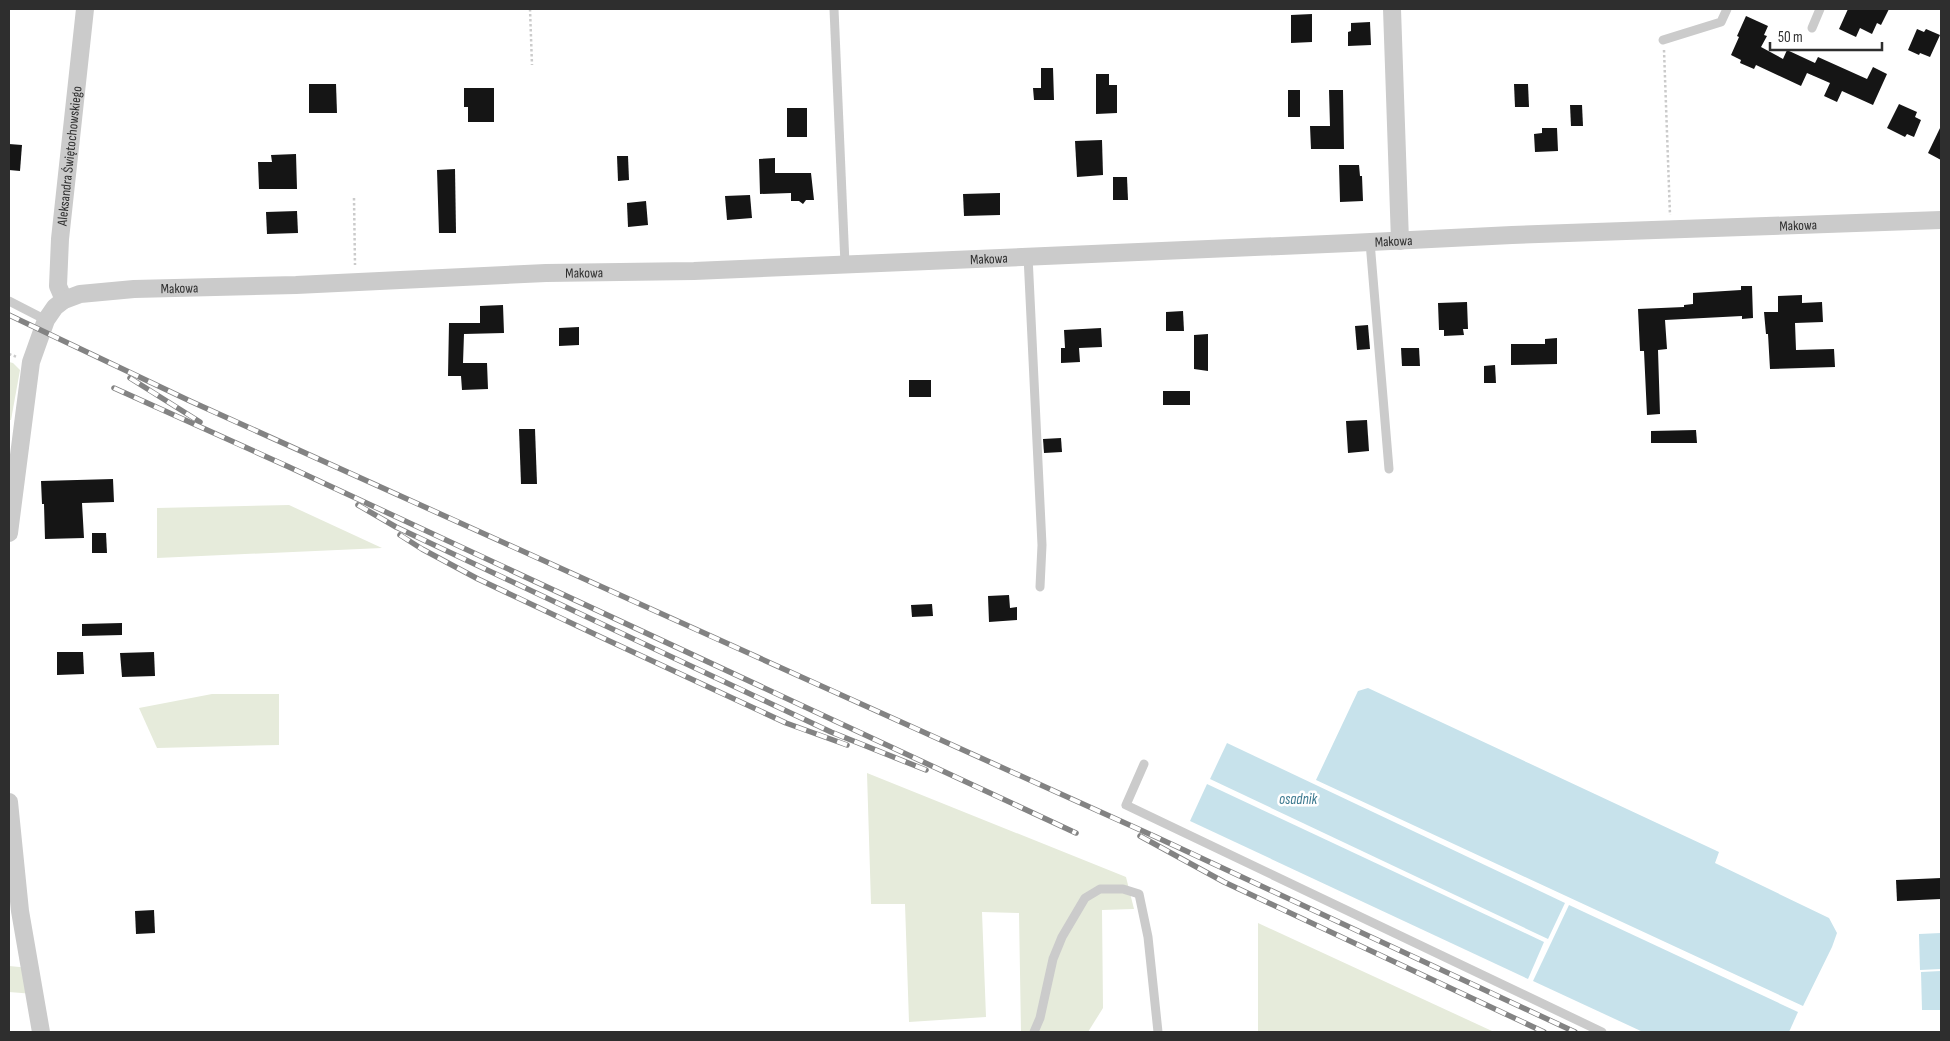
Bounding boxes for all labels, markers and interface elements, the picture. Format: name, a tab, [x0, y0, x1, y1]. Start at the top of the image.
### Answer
scale bar	[1770, 20, 1882, 52]
text: 50 m	[1778, 28, 1803, 47]
street label: Aleksandra Świętochowskiego	[53, 85, 86, 228]
street label: Makowa	[1779, 216, 1817, 235]
street label: Makowa	[1374, 232, 1413, 251]
street label: Makowa	[970, 250, 1008, 268]
street label: Makowa	[565, 264, 603, 282]
street label: Makowa	[160, 279, 199, 297]
water label: osadnik	[1279, 790, 1317, 809]

